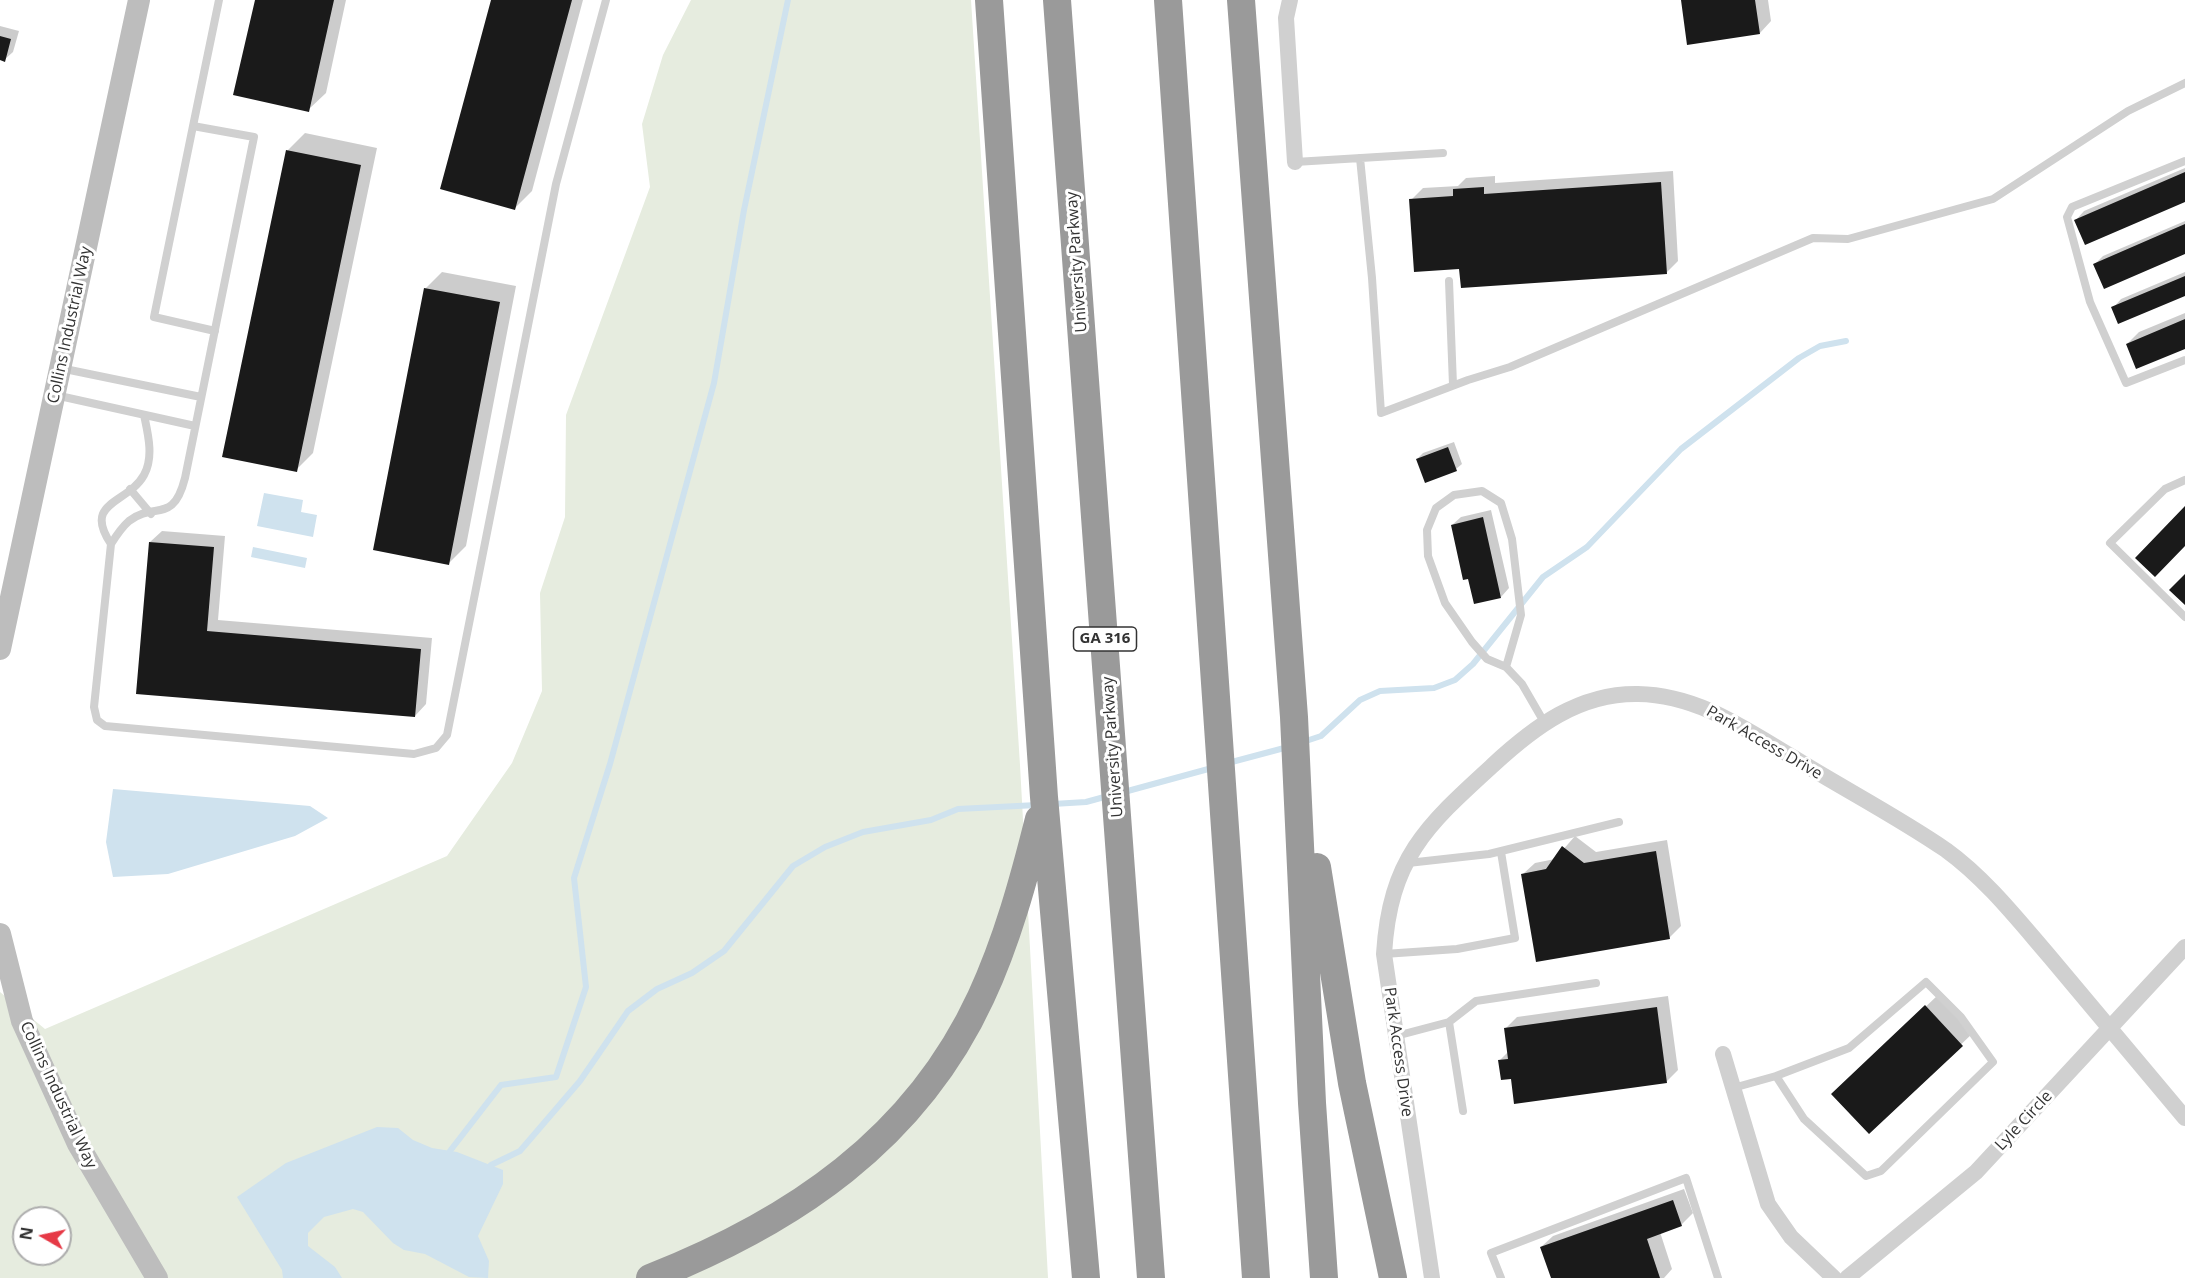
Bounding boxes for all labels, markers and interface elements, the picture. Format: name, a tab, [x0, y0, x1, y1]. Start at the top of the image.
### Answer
street label: University Parkway	[1062, 191, 1092, 333]
street label: Collins Industrial Way	[44, 245, 96, 405]
road number: GA 316	[1074, 627, 1136, 651]
street label: University Parkway	[1098, 676, 1128, 818]
street label: Park Access Drive	[1703, 702, 1825, 784]
street label: Park Access Drive	[1379, 986, 1417, 1118]
street label: Collins Industrial Way	[15, 1018, 101, 1172]
street label: Lyle Circle	[1991, 1087, 2057, 1155]
north arrow	[12, 1206, 72, 1266]
text: N	[14, 1225, 38, 1242]

